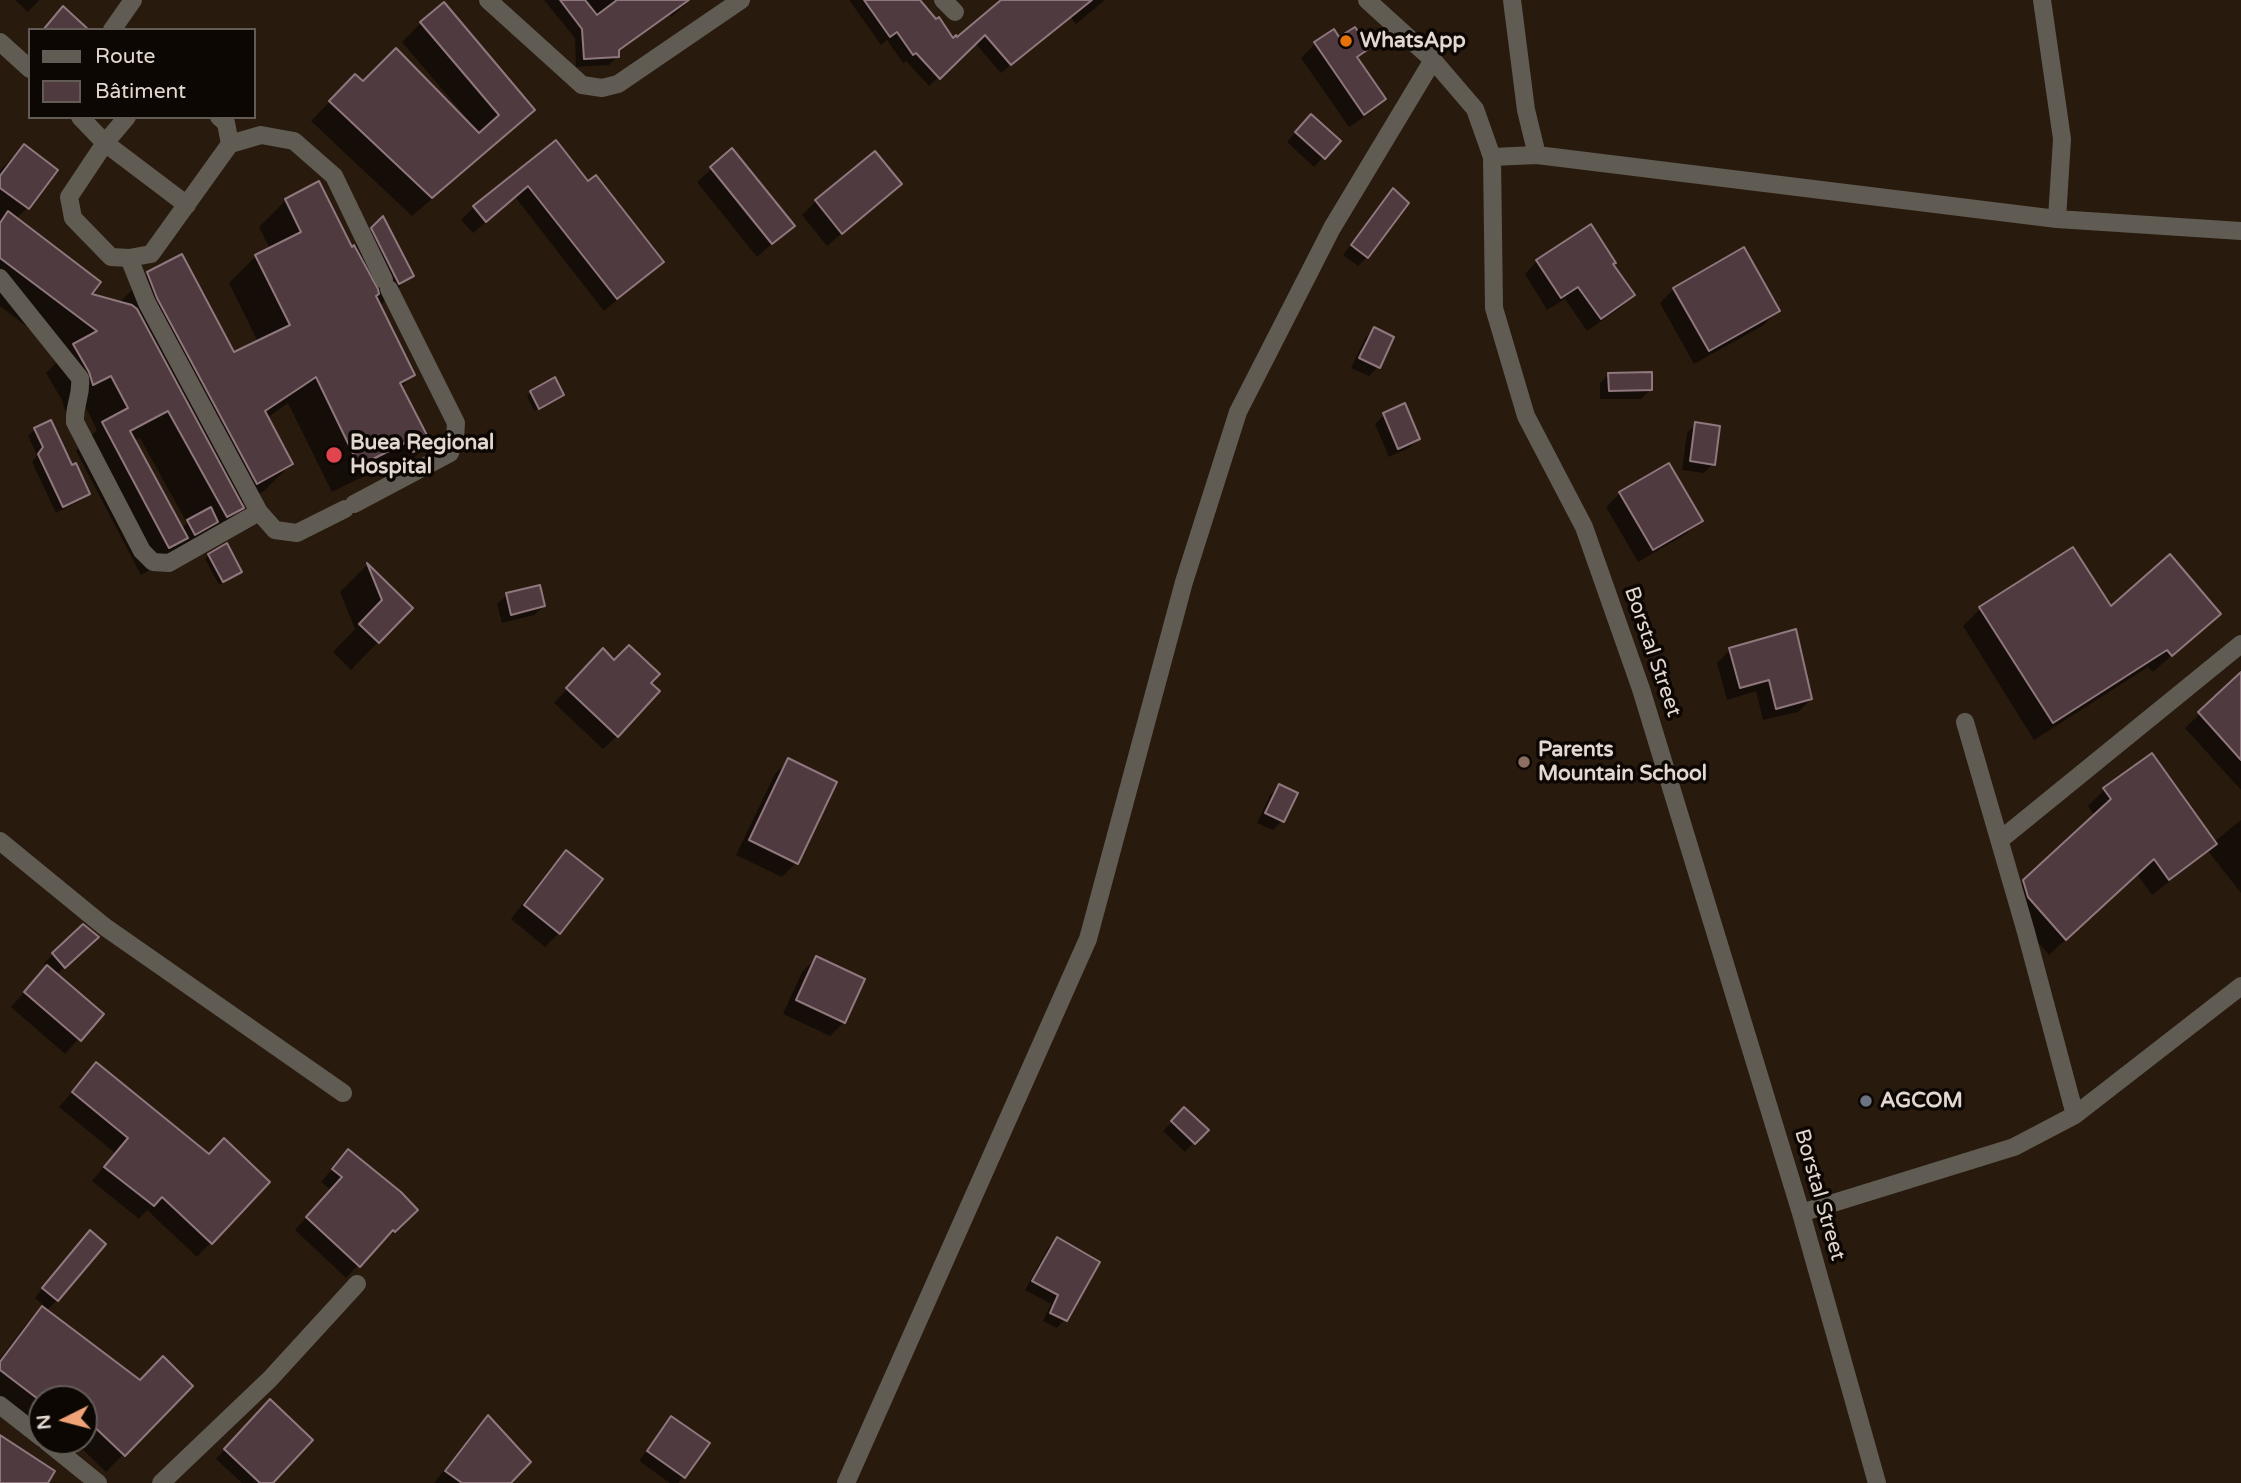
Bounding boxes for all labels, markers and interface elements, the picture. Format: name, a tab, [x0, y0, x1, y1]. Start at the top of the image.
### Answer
legend	[28, 28, 256, 119]
place label: WhatsApp	[1360, 28, 1466, 54]
marker: WhatsApp	[1338, 33, 1354, 49]
text: Route	[95, 44, 155, 69]
text: Bâtiment	[95, 79, 186, 104]
place label: Buea Regional Hospital	[350, 430, 494, 480]
marker: Buea Regional Hospital	[324, 445, 344, 465]
street label: Borstal Street	[1618, 584, 1686, 720]
place label: Parents Mountain School	[1538, 737, 1707, 787]
marker: Parents Mountain School	[1516, 754, 1532, 770]
place label: AGCOM	[1880, 1088, 1963, 1114]
marker: AGCOM	[1858, 1093, 1874, 1109]
street label: Borstal Street	[1788, 1126, 1850, 1264]
north arrow	[28, 1385, 98, 1455]
text: N	[32, 1413, 56, 1431]

